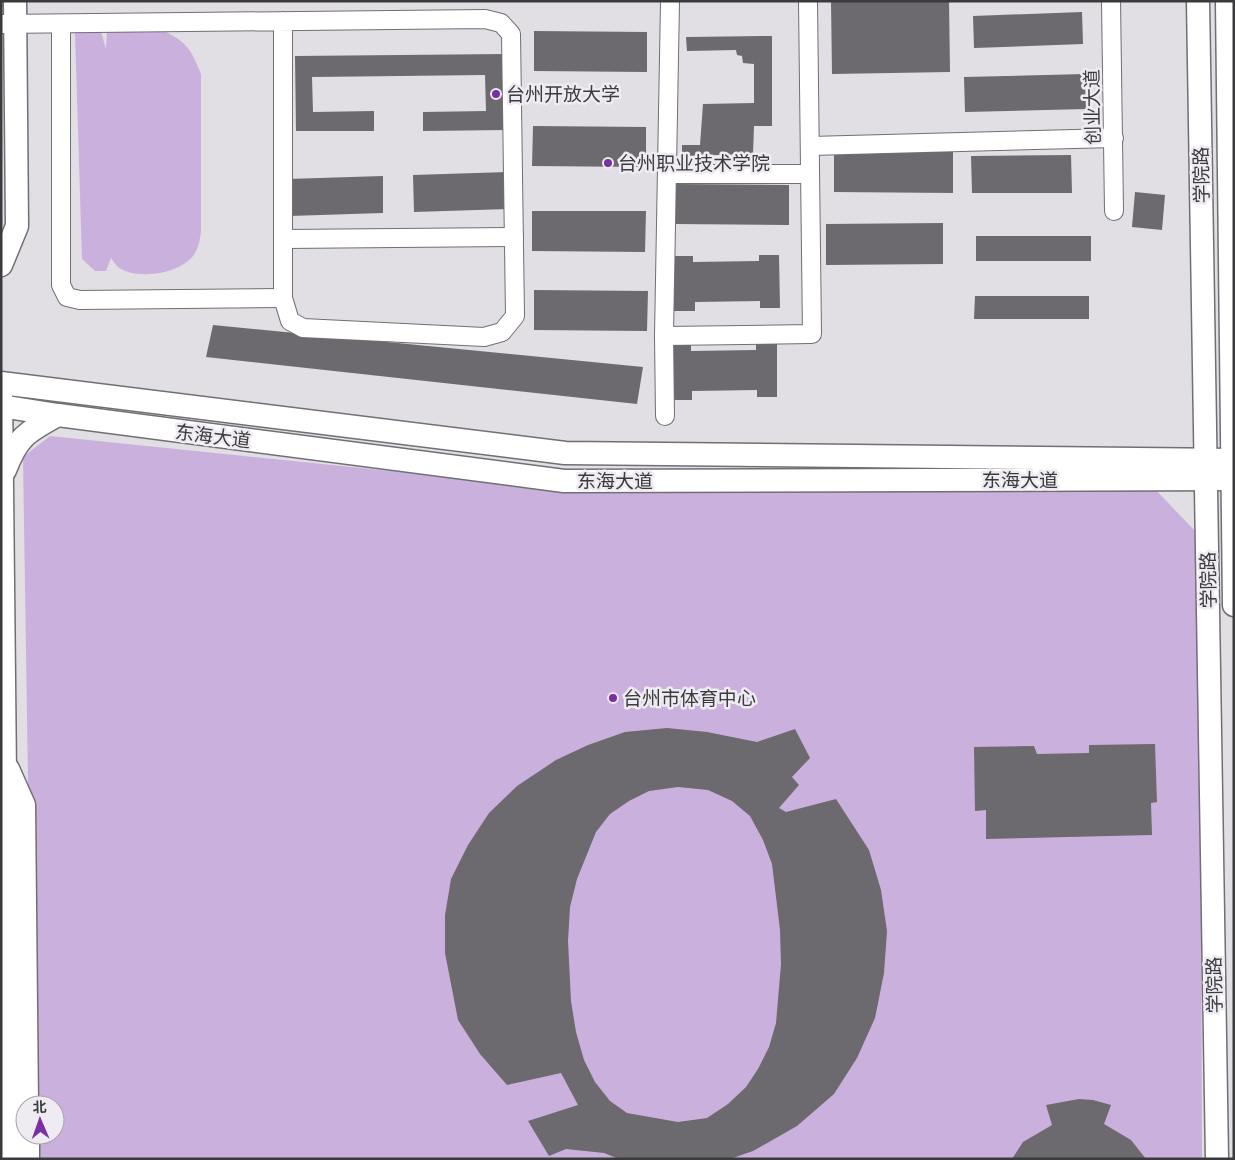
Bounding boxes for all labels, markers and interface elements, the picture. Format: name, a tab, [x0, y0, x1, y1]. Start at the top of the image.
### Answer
street label: 创业大道	[1079, 69, 1105, 145]
place label: 台州开放大学	[506, 82, 620, 106]
marker: 台州开放大学	[490, 88, 502, 100]
street label: 学院路	[1189, 146, 1213, 204]
place label: 台州职业技术学院	[618, 151, 770, 175]
marker: 台州职业技术学院	[602, 157, 614, 169]
street label: 东海大道	[174, 419, 252, 453]
street label: 东海大道	[982, 468, 1058, 492]
street label: 东海大道	[577, 469, 653, 493]
street label: 学院路	[1196, 551, 1220, 609]
place label: 台州市体育中心	[623, 686, 756, 710]
marker: 台州市体育中心	[607, 692, 619, 704]
street label: 学院路	[1202, 956, 1226, 1014]
north arrow	[15, 1095, 65, 1145]
text: 北	[32, 1098, 47, 1116]

